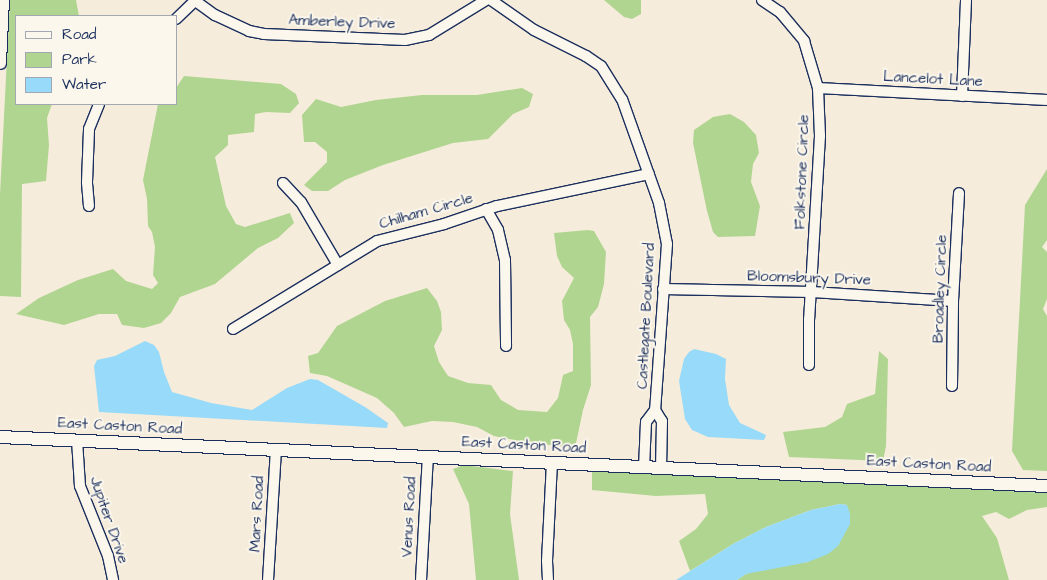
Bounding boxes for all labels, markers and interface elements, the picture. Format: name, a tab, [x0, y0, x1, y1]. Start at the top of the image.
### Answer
street label: Amberley Drive	[288, 11, 396, 33]
legend	[15, 15, 178, 105]
text: Road	[62, 24, 96, 45]
text: Park	[62, 49, 97, 70]
street label: Lancelot Lane	[883, 67, 983, 91]
text: Water	[62, 74, 106, 95]
street label: Folkstone Circle	[791, 114, 813, 230]
street label: Chilham Circle	[377, 189, 475, 233]
street label: Broadley Circle	[929, 234, 951, 344]
street label: Castlegate Boulevard	[633, 242, 659, 390]
street label: Bloomsbury Drive	[747, 267, 871, 289]
street label: East Caston Road	[57, 414, 183, 438]
street label: East Caston Road	[461, 433, 587, 457]
street label: East Caston Road	[866, 452, 992, 476]
street label: Jupiter Drive	[86, 474, 132, 566]
street label: Mars Road	[246, 475, 268, 553]
street label: Venus Road	[398, 476, 420, 558]

